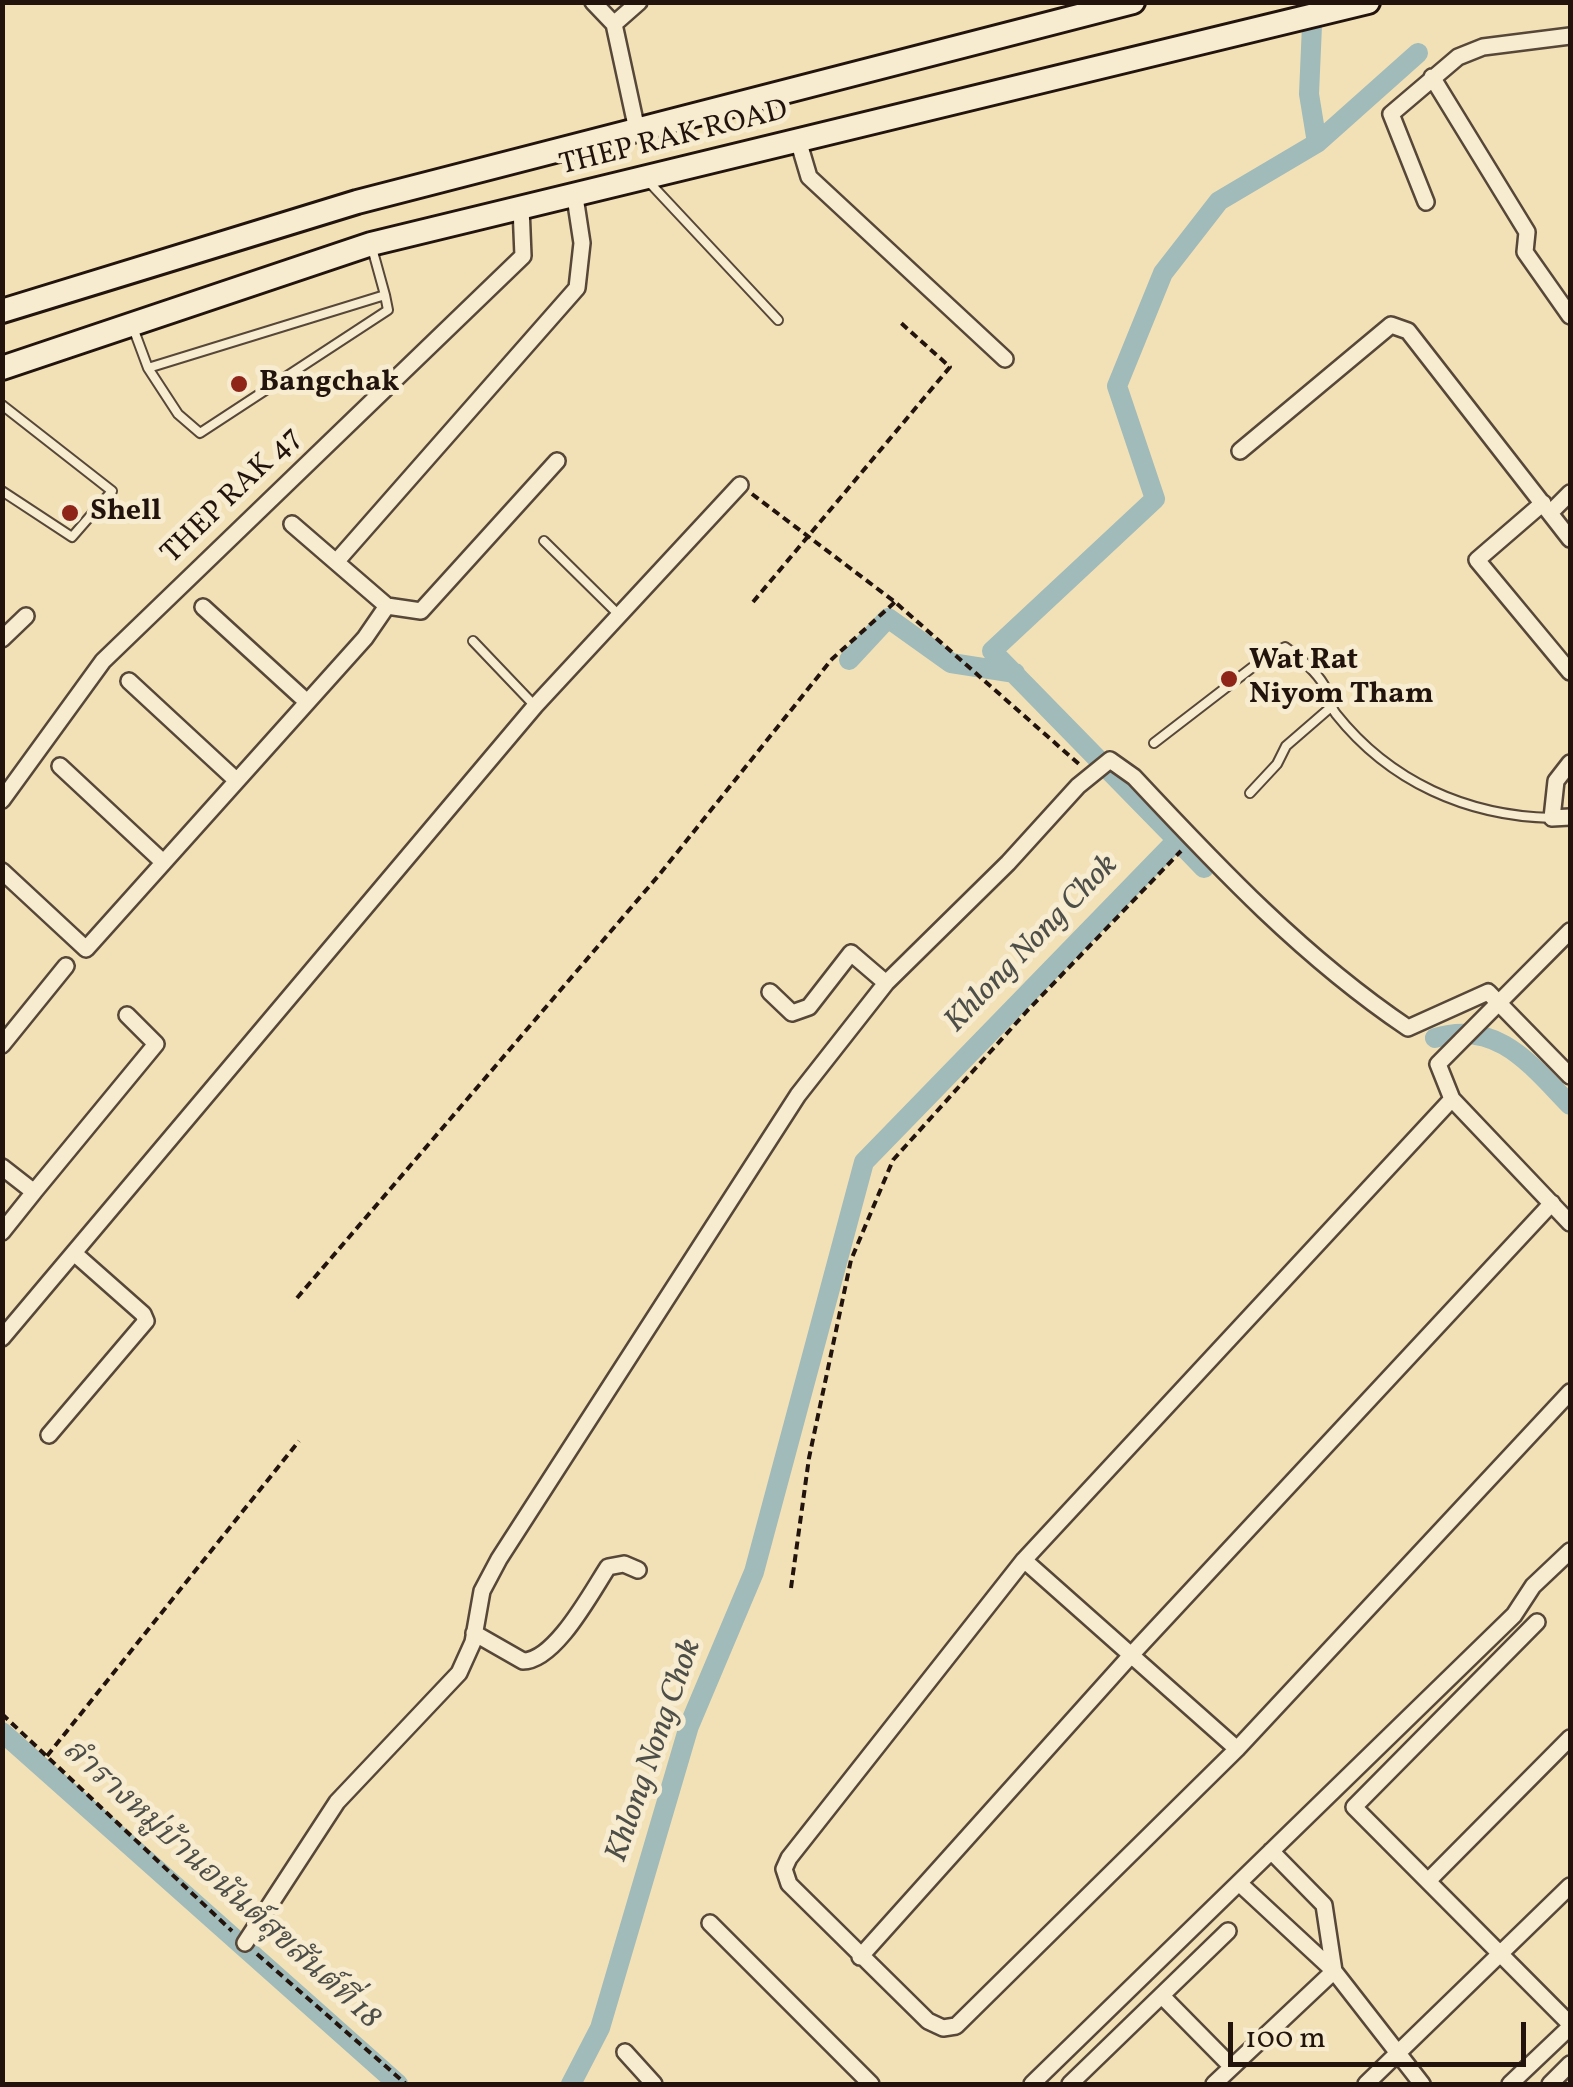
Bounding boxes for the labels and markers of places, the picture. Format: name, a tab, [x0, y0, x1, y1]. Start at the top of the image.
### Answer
place label: Bangchak	[259, 366, 399, 402]
marker: Bangchak	[228, 373, 250, 395]
place label: Shell	[90, 495, 162, 531]
marker: Shell	[59, 502, 81, 524]
place label: Wat Rat Niyom Tham	[1249, 644, 1434, 714]
marker: Wat Rat Niyom Tham	[1218, 668, 1240, 690]

